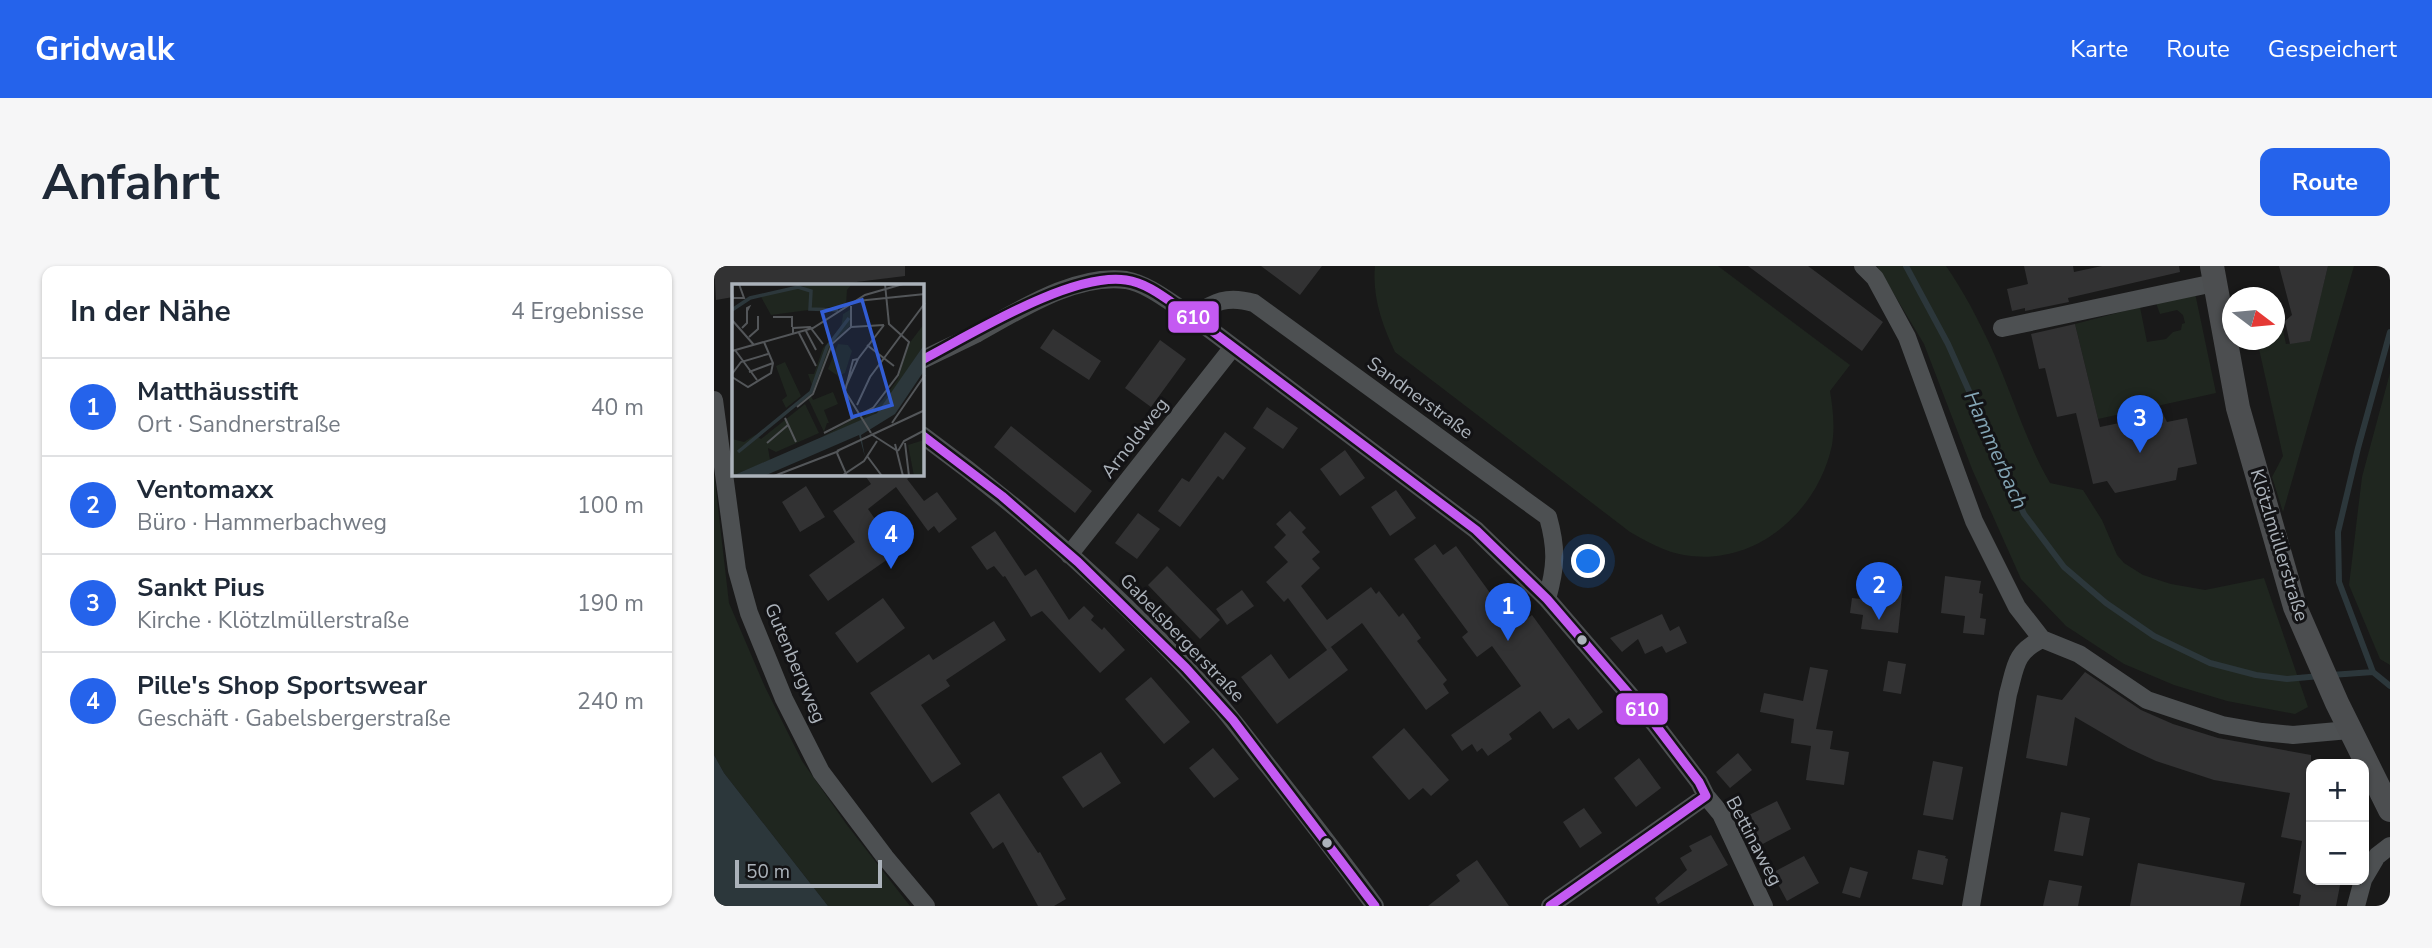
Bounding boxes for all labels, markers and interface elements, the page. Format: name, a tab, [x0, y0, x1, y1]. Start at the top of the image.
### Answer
text: Gridwalk	[35, 27, 175, 72]
text: Karte	[2070, 33, 2128, 65]
text: Route	[2166, 33, 2230, 65]
text: Gespeichert	[2268, 33, 2397, 65]
button: Route	[2260, 148, 2390, 216]
text: Anfahrt	[42, 149, 220, 216]
inset map	[732, 284, 924, 476]
north arrow	[2222, 287, 2285, 350]
text: In der Nähe	[70, 291, 231, 332]
text: 4 Ergebnisse	[511, 296, 644, 327]
line badge: 610	[1167, 300, 1220, 334]
text: 610	[1176, 305, 1210, 331]
street label: Sandnerstraße	[1362, 351, 1478, 445]
text: Matthäusstift	[137, 374, 298, 409]
water label: Hammerbach	[1957, 386, 2035, 514]
text: 1	[86, 392, 100, 423]
text: 40 m	[591, 392, 644, 423]
street label: Arnoldweg	[1095, 392, 1175, 484]
pin: 3	[2117, 395, 2163, 453]
text: Ort · Sandnerstraße	[137, 409, 341, 440]
street label: Klötzlmüllerstraße	[2243, 466, 2315, 624]
text: Ventomaxx	[137, 472, 273, 507]
text: 2	[86, 490, 100, 521]
text: 100 m	[577, 490, 644, 521]
text: Büro · Hammerbachweg	[137, 507, 387, 538]
pin: 4	[868, 511, 914, 569]
your location	[1571, 544, 1605, 578]
pin: 2	[1856, 562, 1902, 620]
street label: Gabelsbergerstraße	[1114, 568, 1250, 708]
text: Sankt Pius	[137, 570, 265, 605]
pin: 1	[1485, 583, 1531, 641]
text: 3	[86, 588, 100, 619]
text: 190 m	[577, 588, 644, 619]
street label: Gutenbergweg	[758, 599, 832, 727]
text: Kirche · Klötzlmüllerstraße	[137, 605, 409, 636]
unlabelled marker	[1575, 633, 1589, 647]
text: Pille's Shop Sportswear	[137, 668, 427, 703]
text: 4	[86, 686, 100, 717]
text: 240 m	[577, 686, 644, 717]
line badge: 610	[1615, 692, 1669, 726]
text: 610	[1625, 697, 1659, 723]
text: Geschäft · Gabelsbergerstraße	[137, 703, 451, 734]
map controls	[2306, 759, 2369, 885]
button: +	[2306, 759, 2369, 822]
street label: Bettinaweg	[1719, 792, 1789, 890]
button: −	[2306, 822, 2369, 885]
unlabelled marker	[1320, 836, 1334, 850]
scale bar	[735, 857, 882, 889]
text: 50 m	[746, 859, 790, 885]

